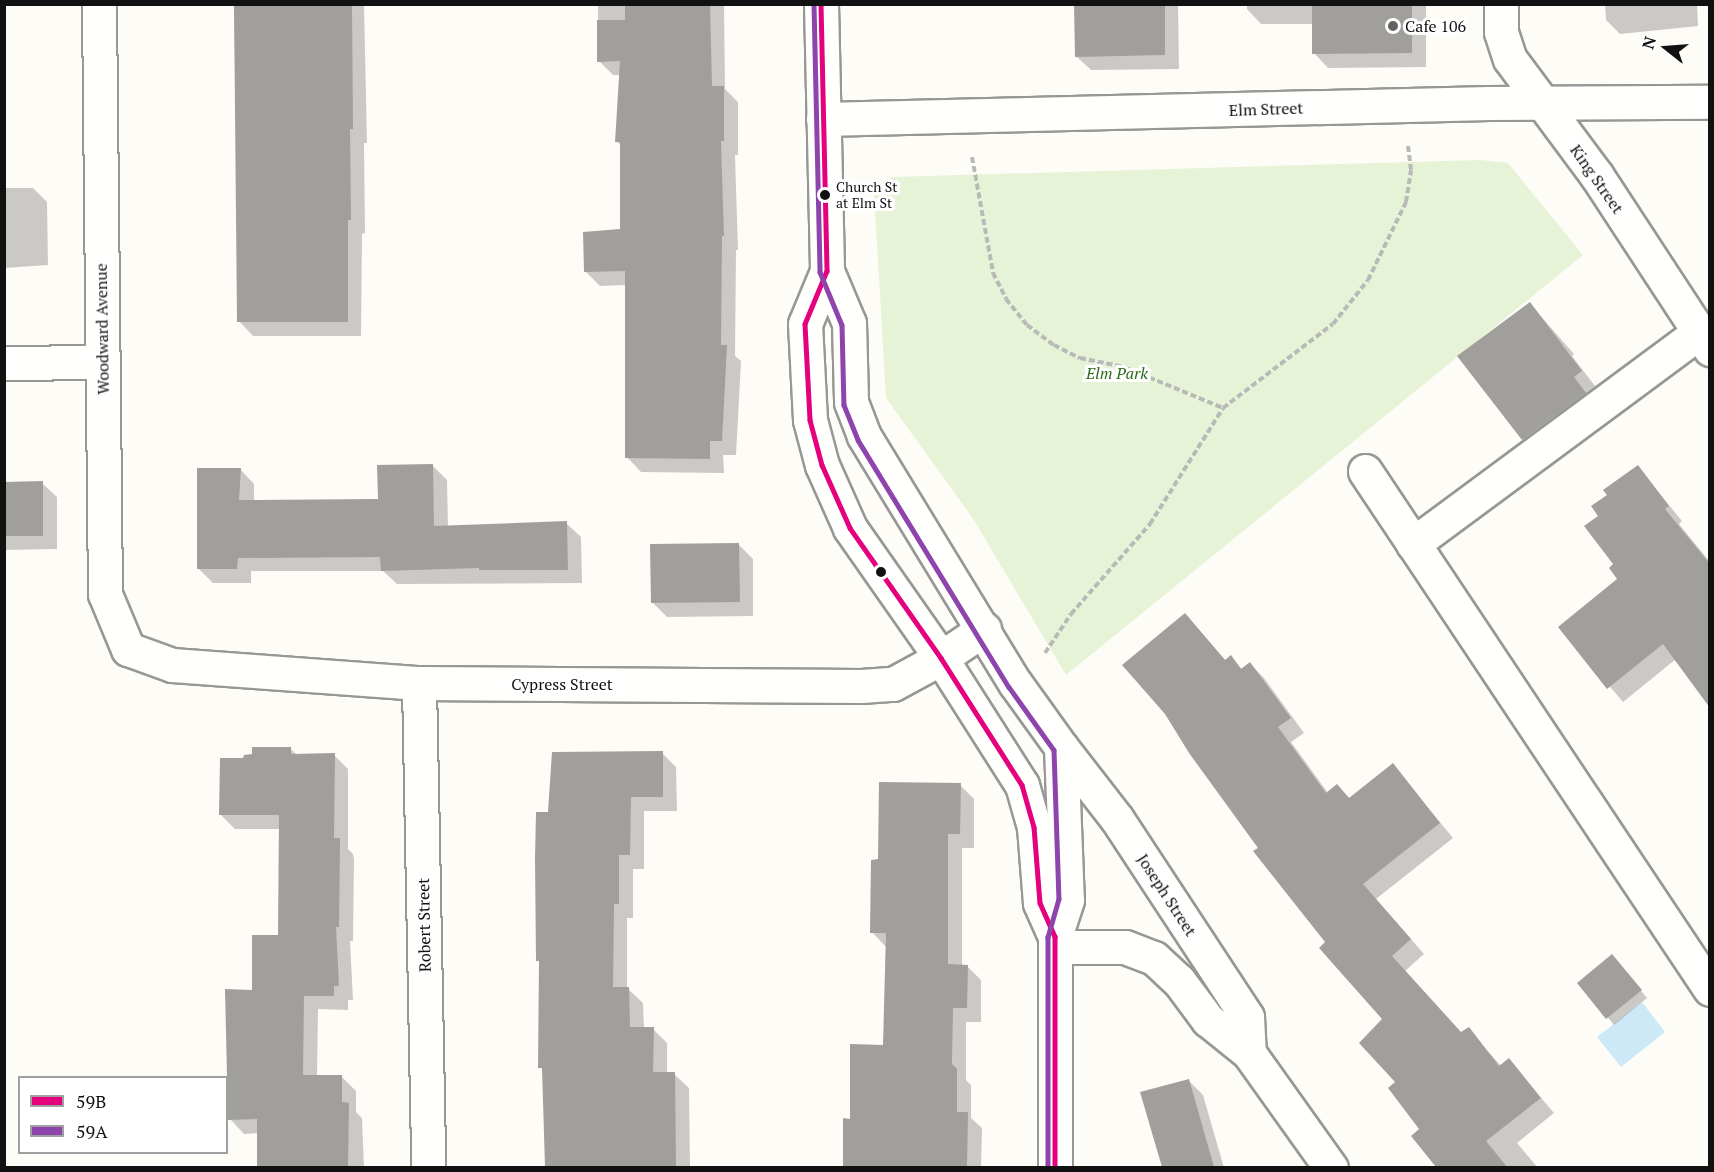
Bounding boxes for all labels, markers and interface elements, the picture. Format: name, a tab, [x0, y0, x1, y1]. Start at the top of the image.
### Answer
place label: Cafe 106	[1405, 16, 1466, 36]
north arrow	[1636, 18, 1696, 78]
marker: Cafe 106	[1386, 19, 1400, 33]
text: N	[1636, 34, 1661, 52]
street label: Elm Street	[1228, 98, 1304, 120]
street label: King Street	[1566, 141, 1628, 217]
place label: Church St at Elm St	[836, 179, 897, 212]
marker: Church St at Elm St	[819, 189, 831, 201]
street label: Woodward Avenue	[91, 263, 113, 395]
park label: Elm Park	[1086, 363, 1148, 383]
unlabelled marker	[875, 566, 887, 578]
street label: Cypress Street	[511, 674, 613, 694]
street label: Joseph Street	[1133, 850, 1201, 940]
street label: Robert Street	[414, 878, 434, 972]
legend	[18, 1076, 228, 1154]
text: 59B	[76, 1089, 106, 1113]
text: 59A	[76, 1119, 107, 1143]

